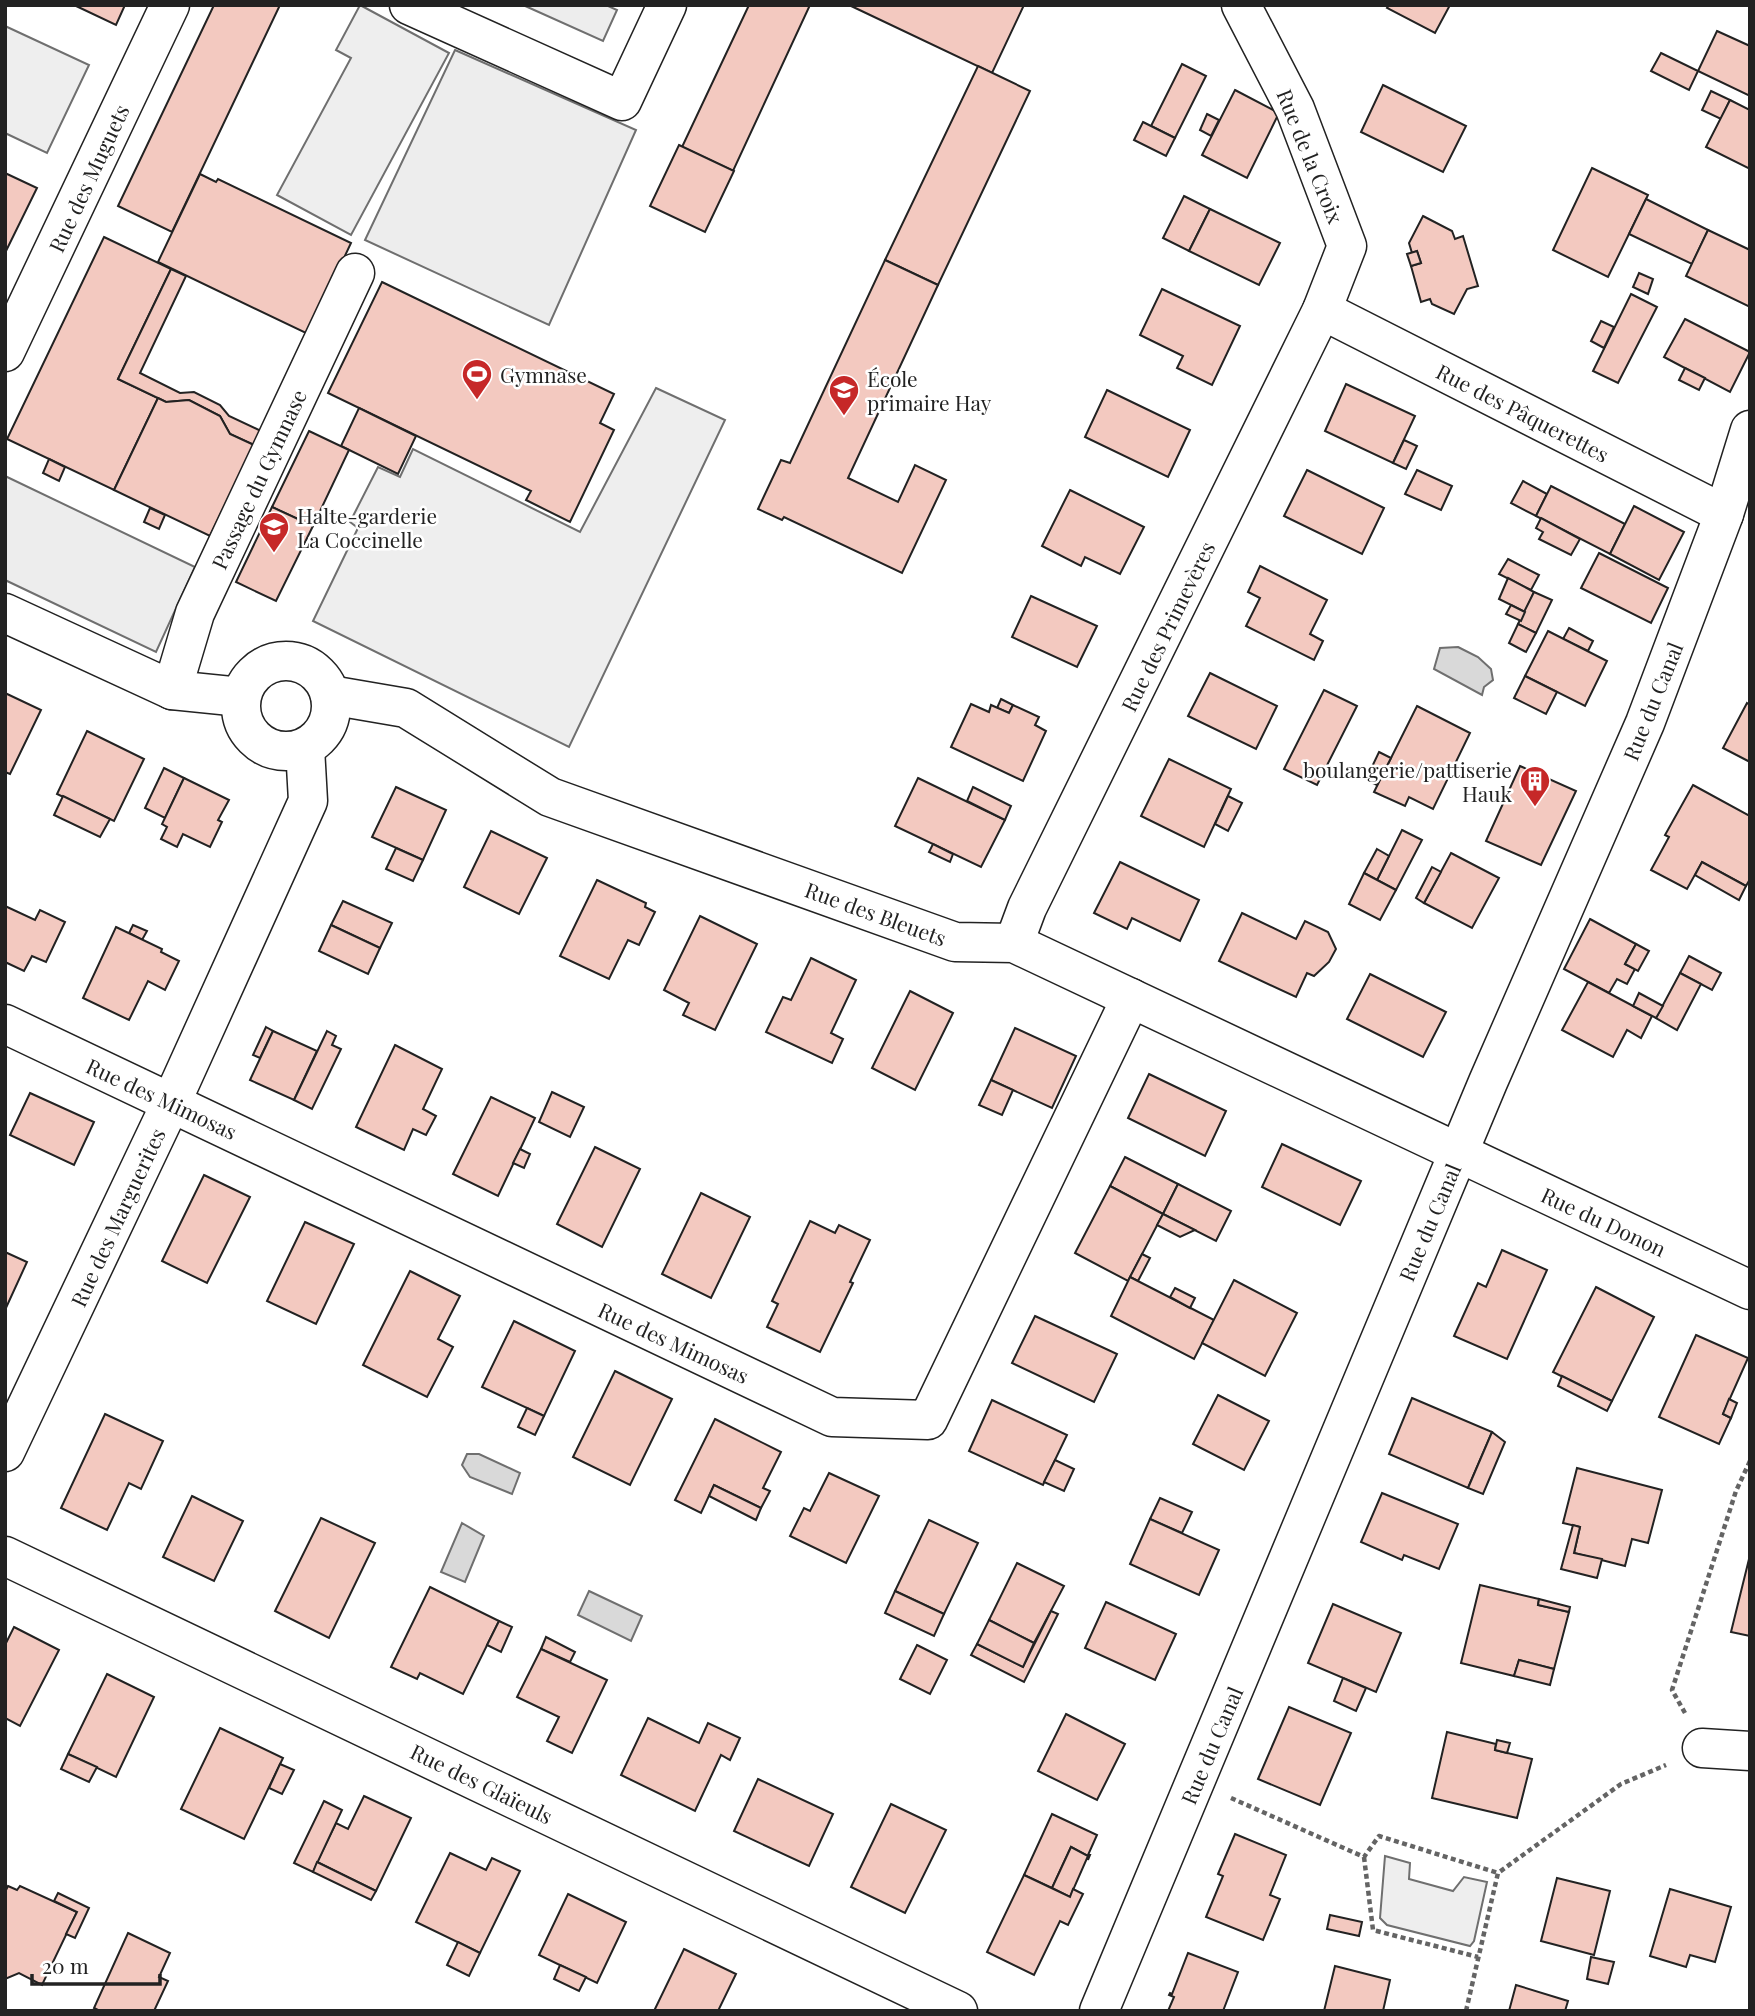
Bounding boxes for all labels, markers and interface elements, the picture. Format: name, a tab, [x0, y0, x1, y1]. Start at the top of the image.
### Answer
street label: Rue de la Croix	[1271, 85, 1351, 227]
street label: Rue des Muguets	[41, 100, 135, 256]
street label: Rue des Pâquerettes	[1432, 356, 1614, 468]
sports icon: Gymnase	[460, 357, 494, 401]
place label: Gymnase	[500, 360, 587, 388]
place label: École primaire Hay	[867, 364, 992, 416]
school or university icon: École primaire Hay	[827, 373, 861, 417]
street label: Passage du Gymnase	[204, 385, 312, 573]
place label: Halte-garderie La Coccinelle	[297, 501, 437, 553]
school or university icon: Halte-garderie La Coccinelle	[257, 510, 291, 554]
street label: Rue des Primevères	[1114, 536, 1220, 716]
street label: Rue du Canal	[1616, 638, 1688, 764]
place label: boulangerie/pattiserie Hauk	[1303, 755, 1512, 807]
building icon: boulangerie/pattiserie Hauk	[1518, 764, 1552, 808]
street label: Rue des Bleuets	[802, 875, 950, 951]
street label: Rue des Mimosas	[82, 1051, 242, 1145]
street label: Rue des Marguerites	[63, 1123, 171, 1311]
street label: Rue du Canal	[1392, 1159, 1466, 1285]
street label: Rue du Donon	[1537, 1180, 1671, 1262]
street label: Rue des Mimosas	[594, 1295, 754, 1389]
street label: Rue du Canal	[1174, 1682, 1248, 1808]
street label: Rue des Glaïeuls	[406, 1737, 558, 1829]
scale bar	[32, 1942, 159, 1986]
text: 20 m	[42, 1951, 89, 1979]

